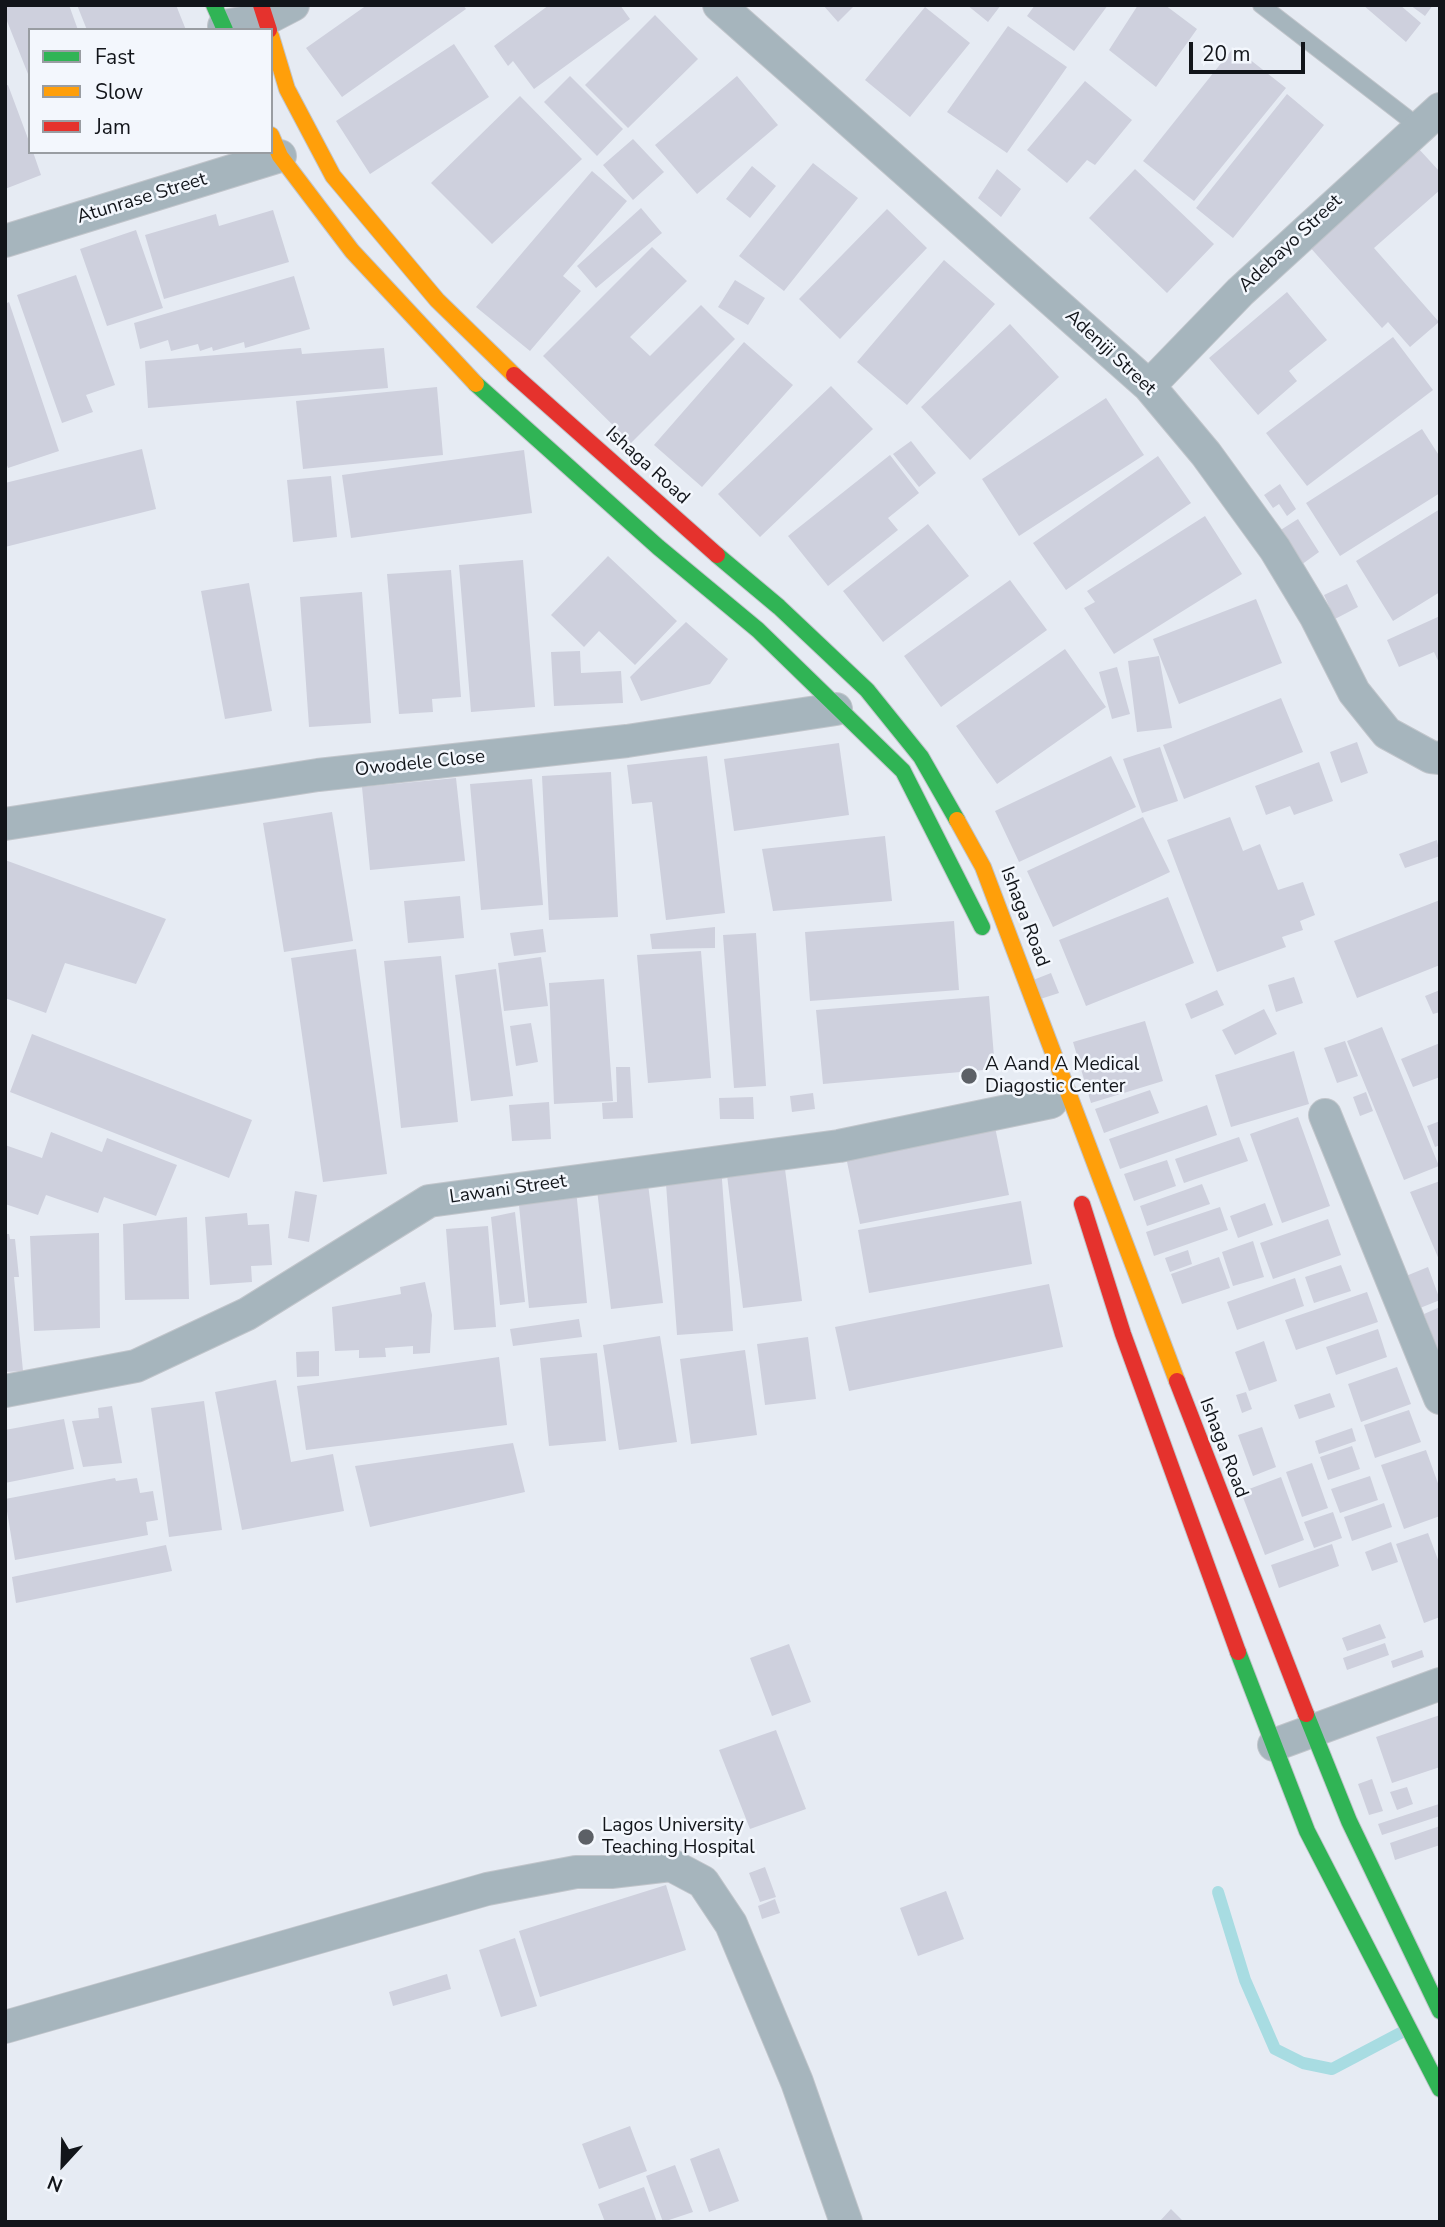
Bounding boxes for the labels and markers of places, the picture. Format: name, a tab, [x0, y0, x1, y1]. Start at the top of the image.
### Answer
place label: A Aand A Medical Diagostic Center	[985, 1054, 1139, 1098]
marker: A Aand A Medical Diagostic Center	[959, 1066, 979, 1086]
place label: Lagos University Teaching Hospital	[602, 1815, 755, 1859]
marker: Lagos University Teaching Hospital	[576, 1827, 596, 1847]

